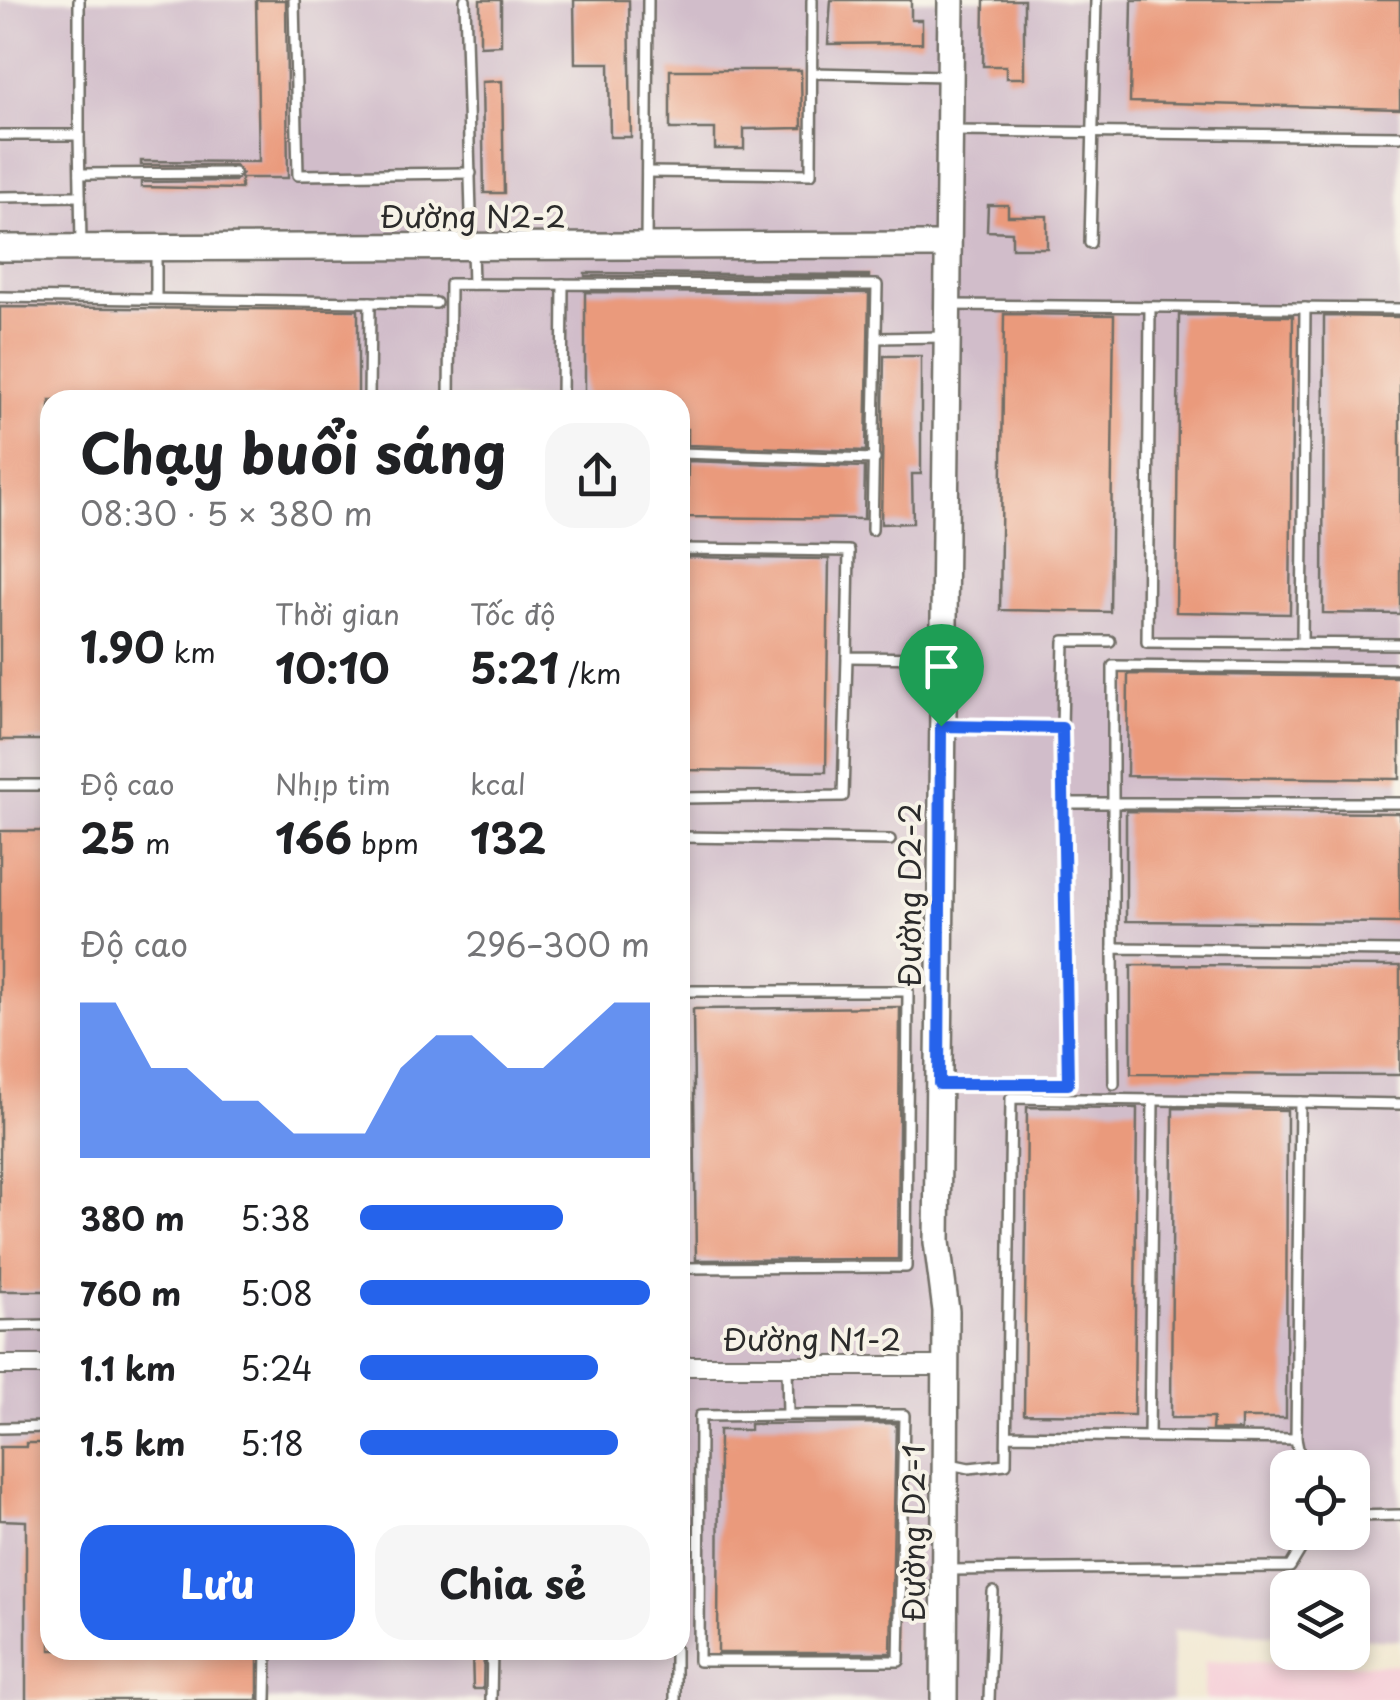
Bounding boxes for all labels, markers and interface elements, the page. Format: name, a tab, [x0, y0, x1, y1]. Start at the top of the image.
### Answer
street label: Đường N2-2	[380, 193, 566, 238]
text: Chạy buổi sáng	[80, 410, 506, 493]
button: share	[545, 423, 650, 528]
text: 08:30 · 5 × 380 m	[80, 489, 373, 537]
text: Thời gian	[275, 592, 400, 635]
text: Tốc độ	[470, 592, 555, 635]
text: 1.90	[80, 614, 164, 677]
pin	[899, 624, 984, 727]
text: km	[164, 630, 216, 673]
text: 10:10	[275, 635, 390, 698]
text: 5:21	[470, 635, 559, 698]
icon: arrive	[914, 639, 969, 694]
text: /km	[559, 651, 621, 694]
text: Độ cao	[80, 762, 175, 805]
text: Nhịp tim	[275, 762, 391, 805]
text: kcal	[470, 762, 526, 805]
street label: Đường D2-2	[886, 803, 931, 987]
text: 25	[80, 805, 136, 868]
text: 166	[275, 805, 352, 868]
text: 132	[470, 805, 546, 868]
text: m	[136, 821, 171, 864]
text: bpm	[352, 821, 419, 864]
text: Độ cao	[80, 920, 188, 968]
text: 296–300 m	[465, 920, 650, 968]
text: 380 m	[80, 1194, 185, 1242]
text: 5:38	[240, 1194, 311, 1242]
text: 760 m	[80, 1269, 181, 1317]
text: 5:08	[240, 1269, 313, 1317]
street label: Đường N1-2	[723, 1316, 901, 1361]
text: 1.1 km	[80, 1344, 176, 1392]
text: 5:24	[240, 1344, 313, 1392]
text: 1.5 km	[80, 1419, 185, 1467]
text: 5:18	[240, 1419, 304, 1467]
street label: Đường D2-1	[890, 1444, 935, 1622]
map controls	[1270, 1450, 1370, 1670]
button: locate	[1270, 1450, 1370, 1550]
button: Lưu	[80, 1525, 355, 1640]
button: Chia sẻ	[375, 1525, 650, 1640]
button: layers	[1270, 1570, 1370, 1670]

